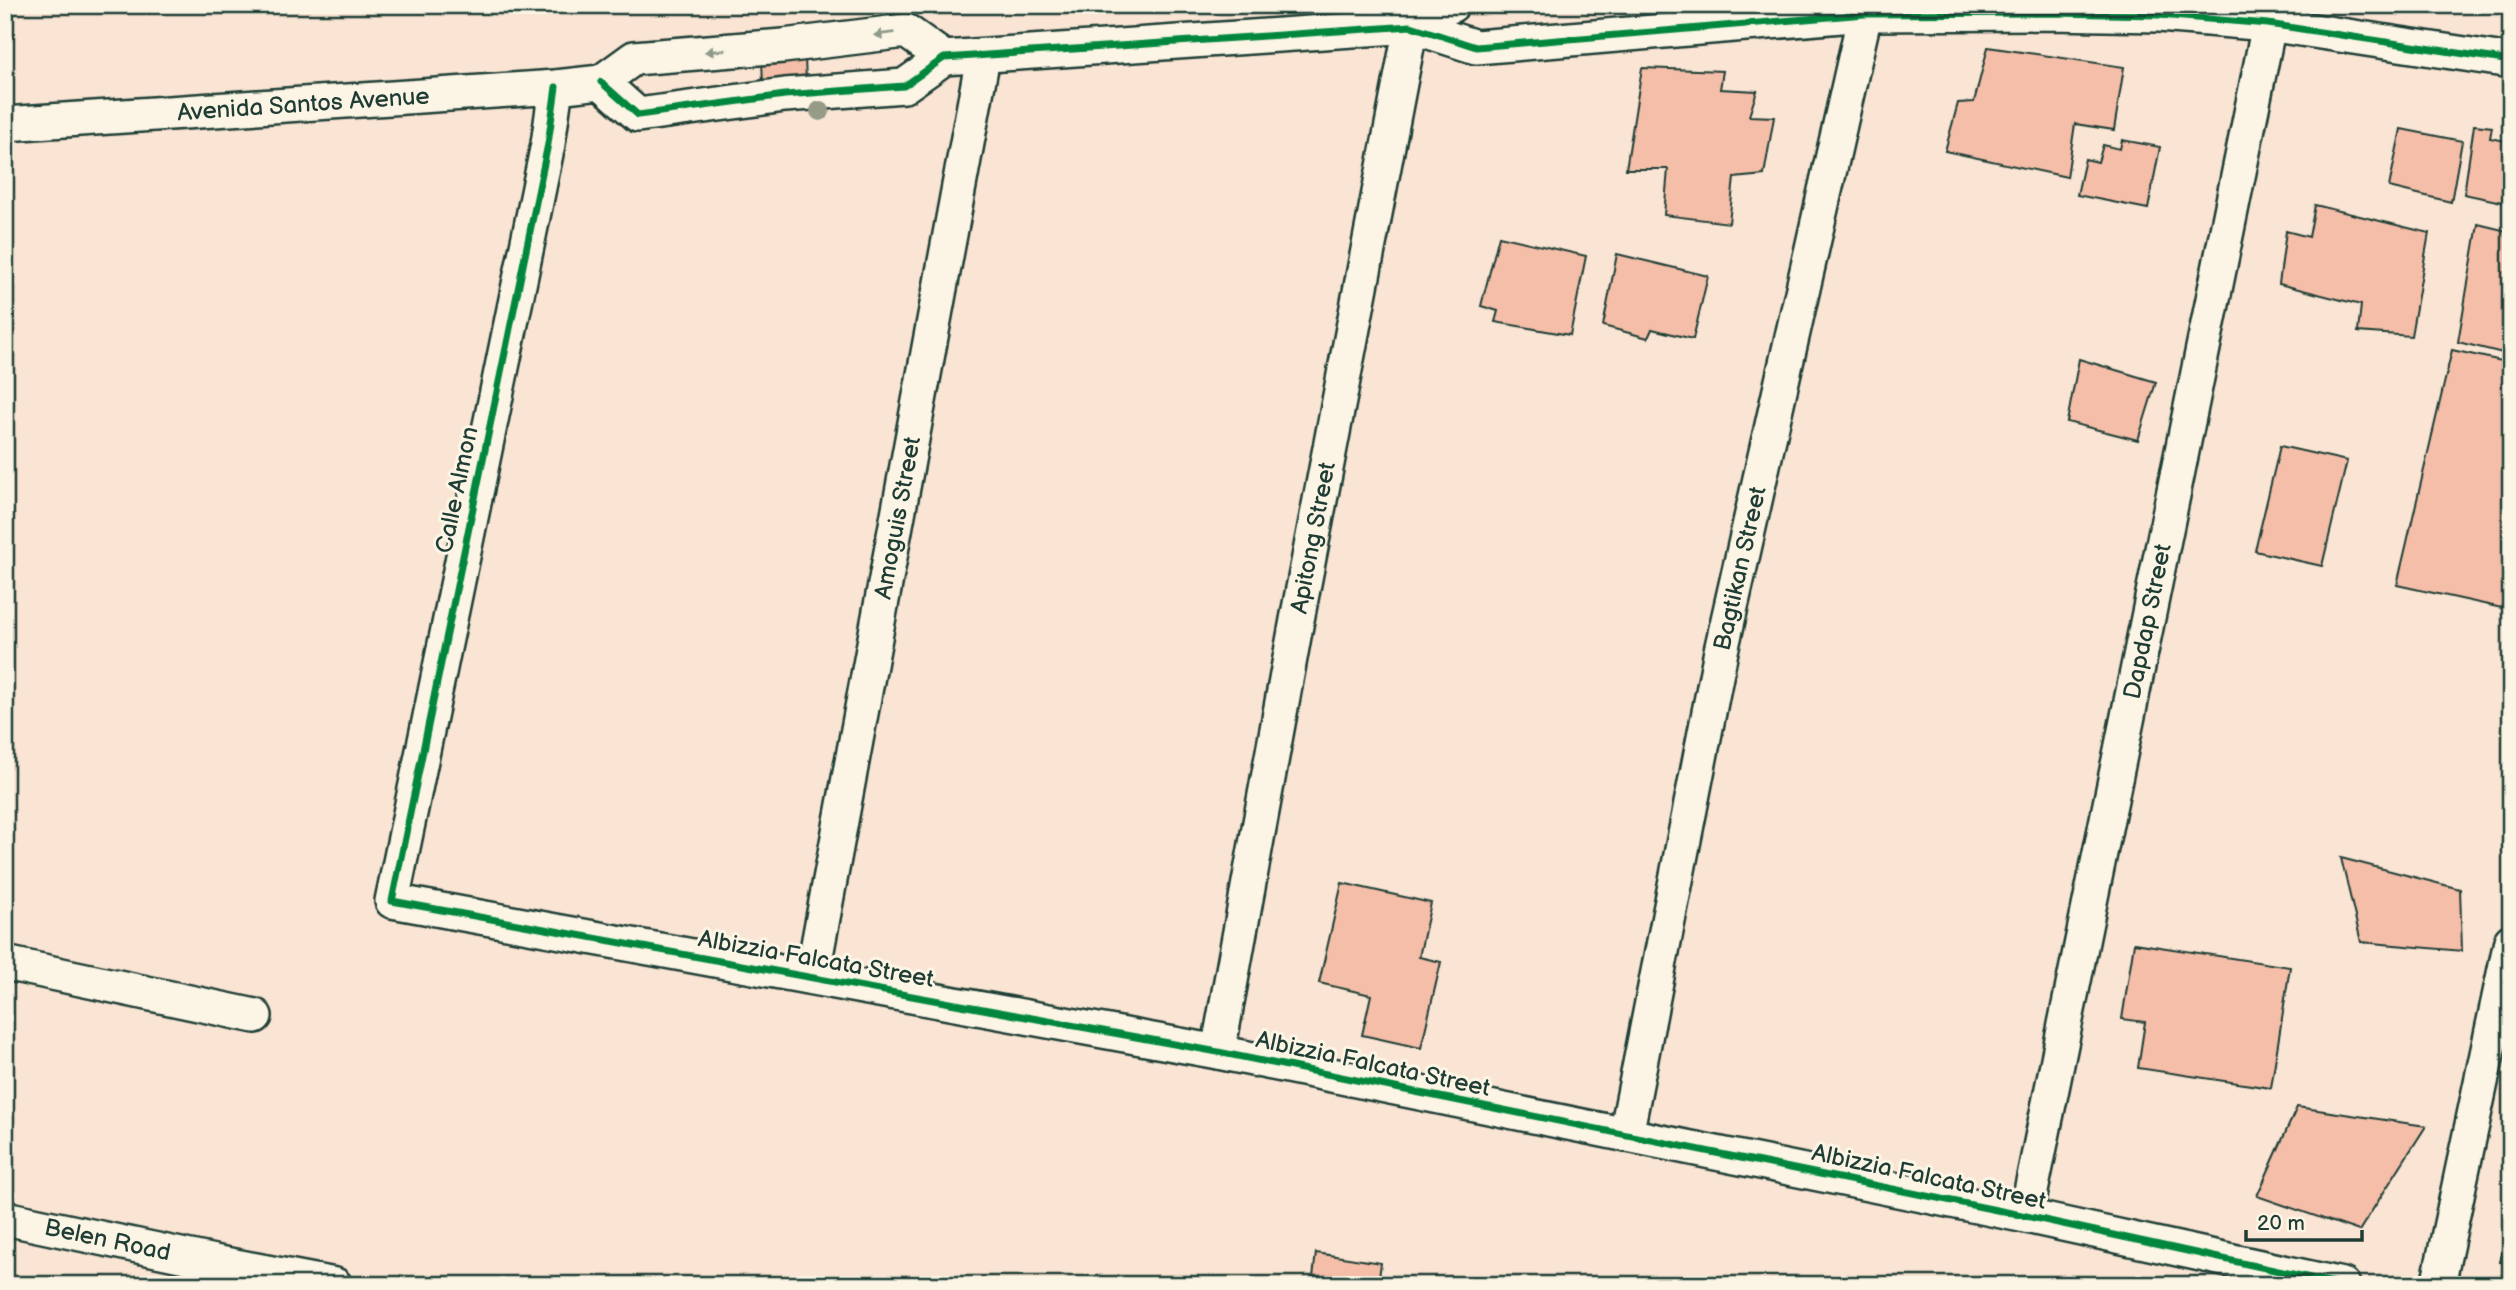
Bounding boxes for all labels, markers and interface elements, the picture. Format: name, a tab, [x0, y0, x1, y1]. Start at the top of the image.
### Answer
one-way arrow	[873, 28, 895, 39]
one-way arrow	[704, 46, 726, 57]
street label: Avenida Santos Avenue	[176, 81, 431, 127]
street label: Calle Almon	[429, 424, 485, 556]
street label: Amoguis Street	[868, 434, 927, 602]
street label: Apitong Street	[1284, 459, 1342, 616]
street label: Bagtikan Street	[1707, 483, 1772, 653]
street label: Dapdap Street	[2117, 540, 2177, 702]
street label: Albizzia Falcata Street	[696, 924, 937, 994]
street label: Albizzia Falcata Street	[1253, 1025, 1493, 1103]
street label: Albizzia Falcata Street	[1809, 1138, 2049, 1216]
scale bar	[2246, 1199, 2362, 1243]
text: 20 m	[2257, 1211, 2305, 1236]
street label: Belen Road	[42, 1212, 173, 1267]

